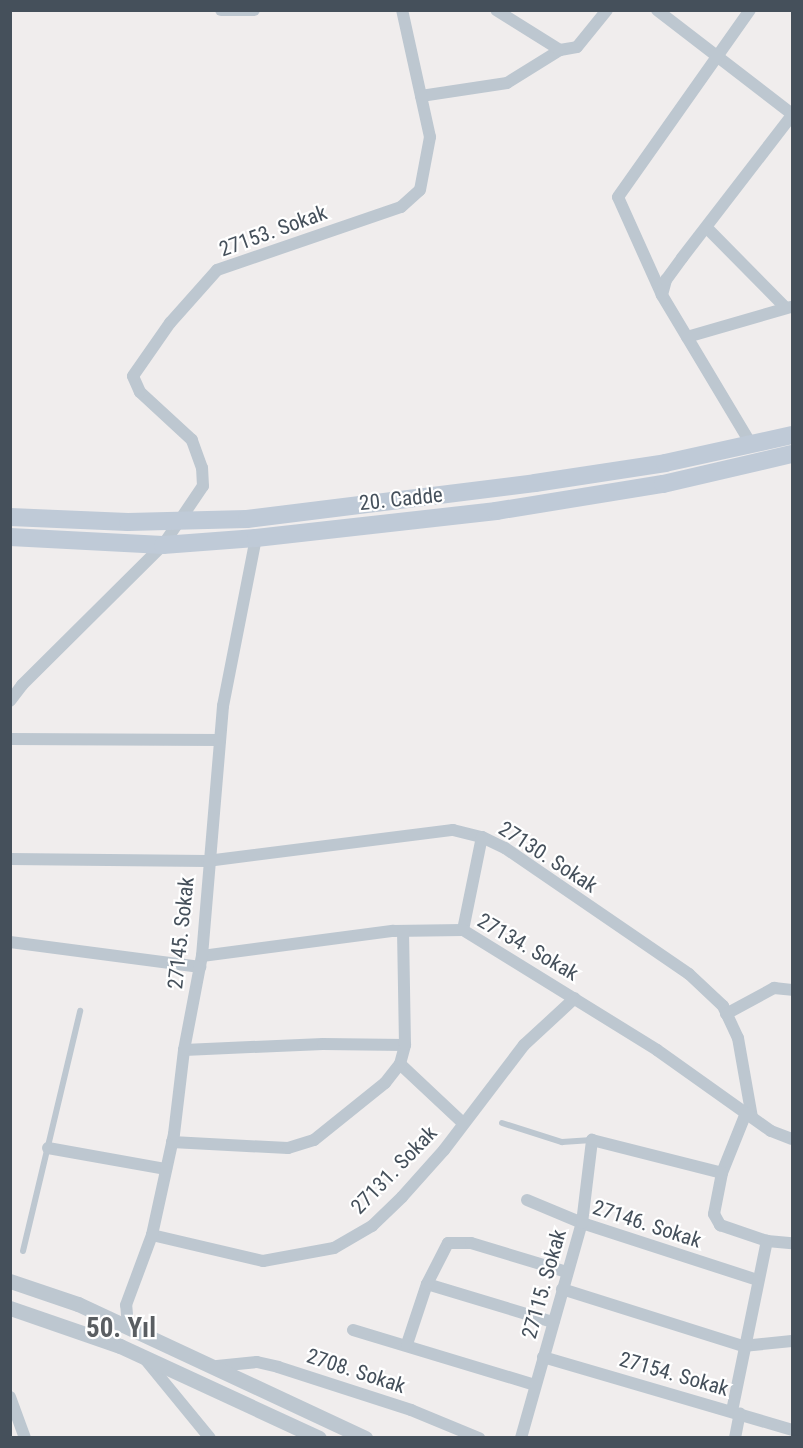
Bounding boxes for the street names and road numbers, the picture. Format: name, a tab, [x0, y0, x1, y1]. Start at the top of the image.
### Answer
street label: 27153. Sokak	[216, 200, 330, 262]
street label: 20. Cadde	[358, 482, 444, 516]
street label: 27130. Sokak	[494, 816, 602, 898]
street label: 27145. Sokak	[163, 876, 199, 990]
street label: 27134. Sokak	[473, 908, 583, 986]
street label: 27131. Sokak	[346, 1121, 442, 1219]
street label: 27146. Sokak	[590, 1195, 704, 1253]
street label: 27115. Sokak	[516, 1226, 572, 1342]
street label: 2708. Sokak	[303, 1343, 409, 1399]
street label: 27154. Sokak	[616, 1346, 732, 1402]

